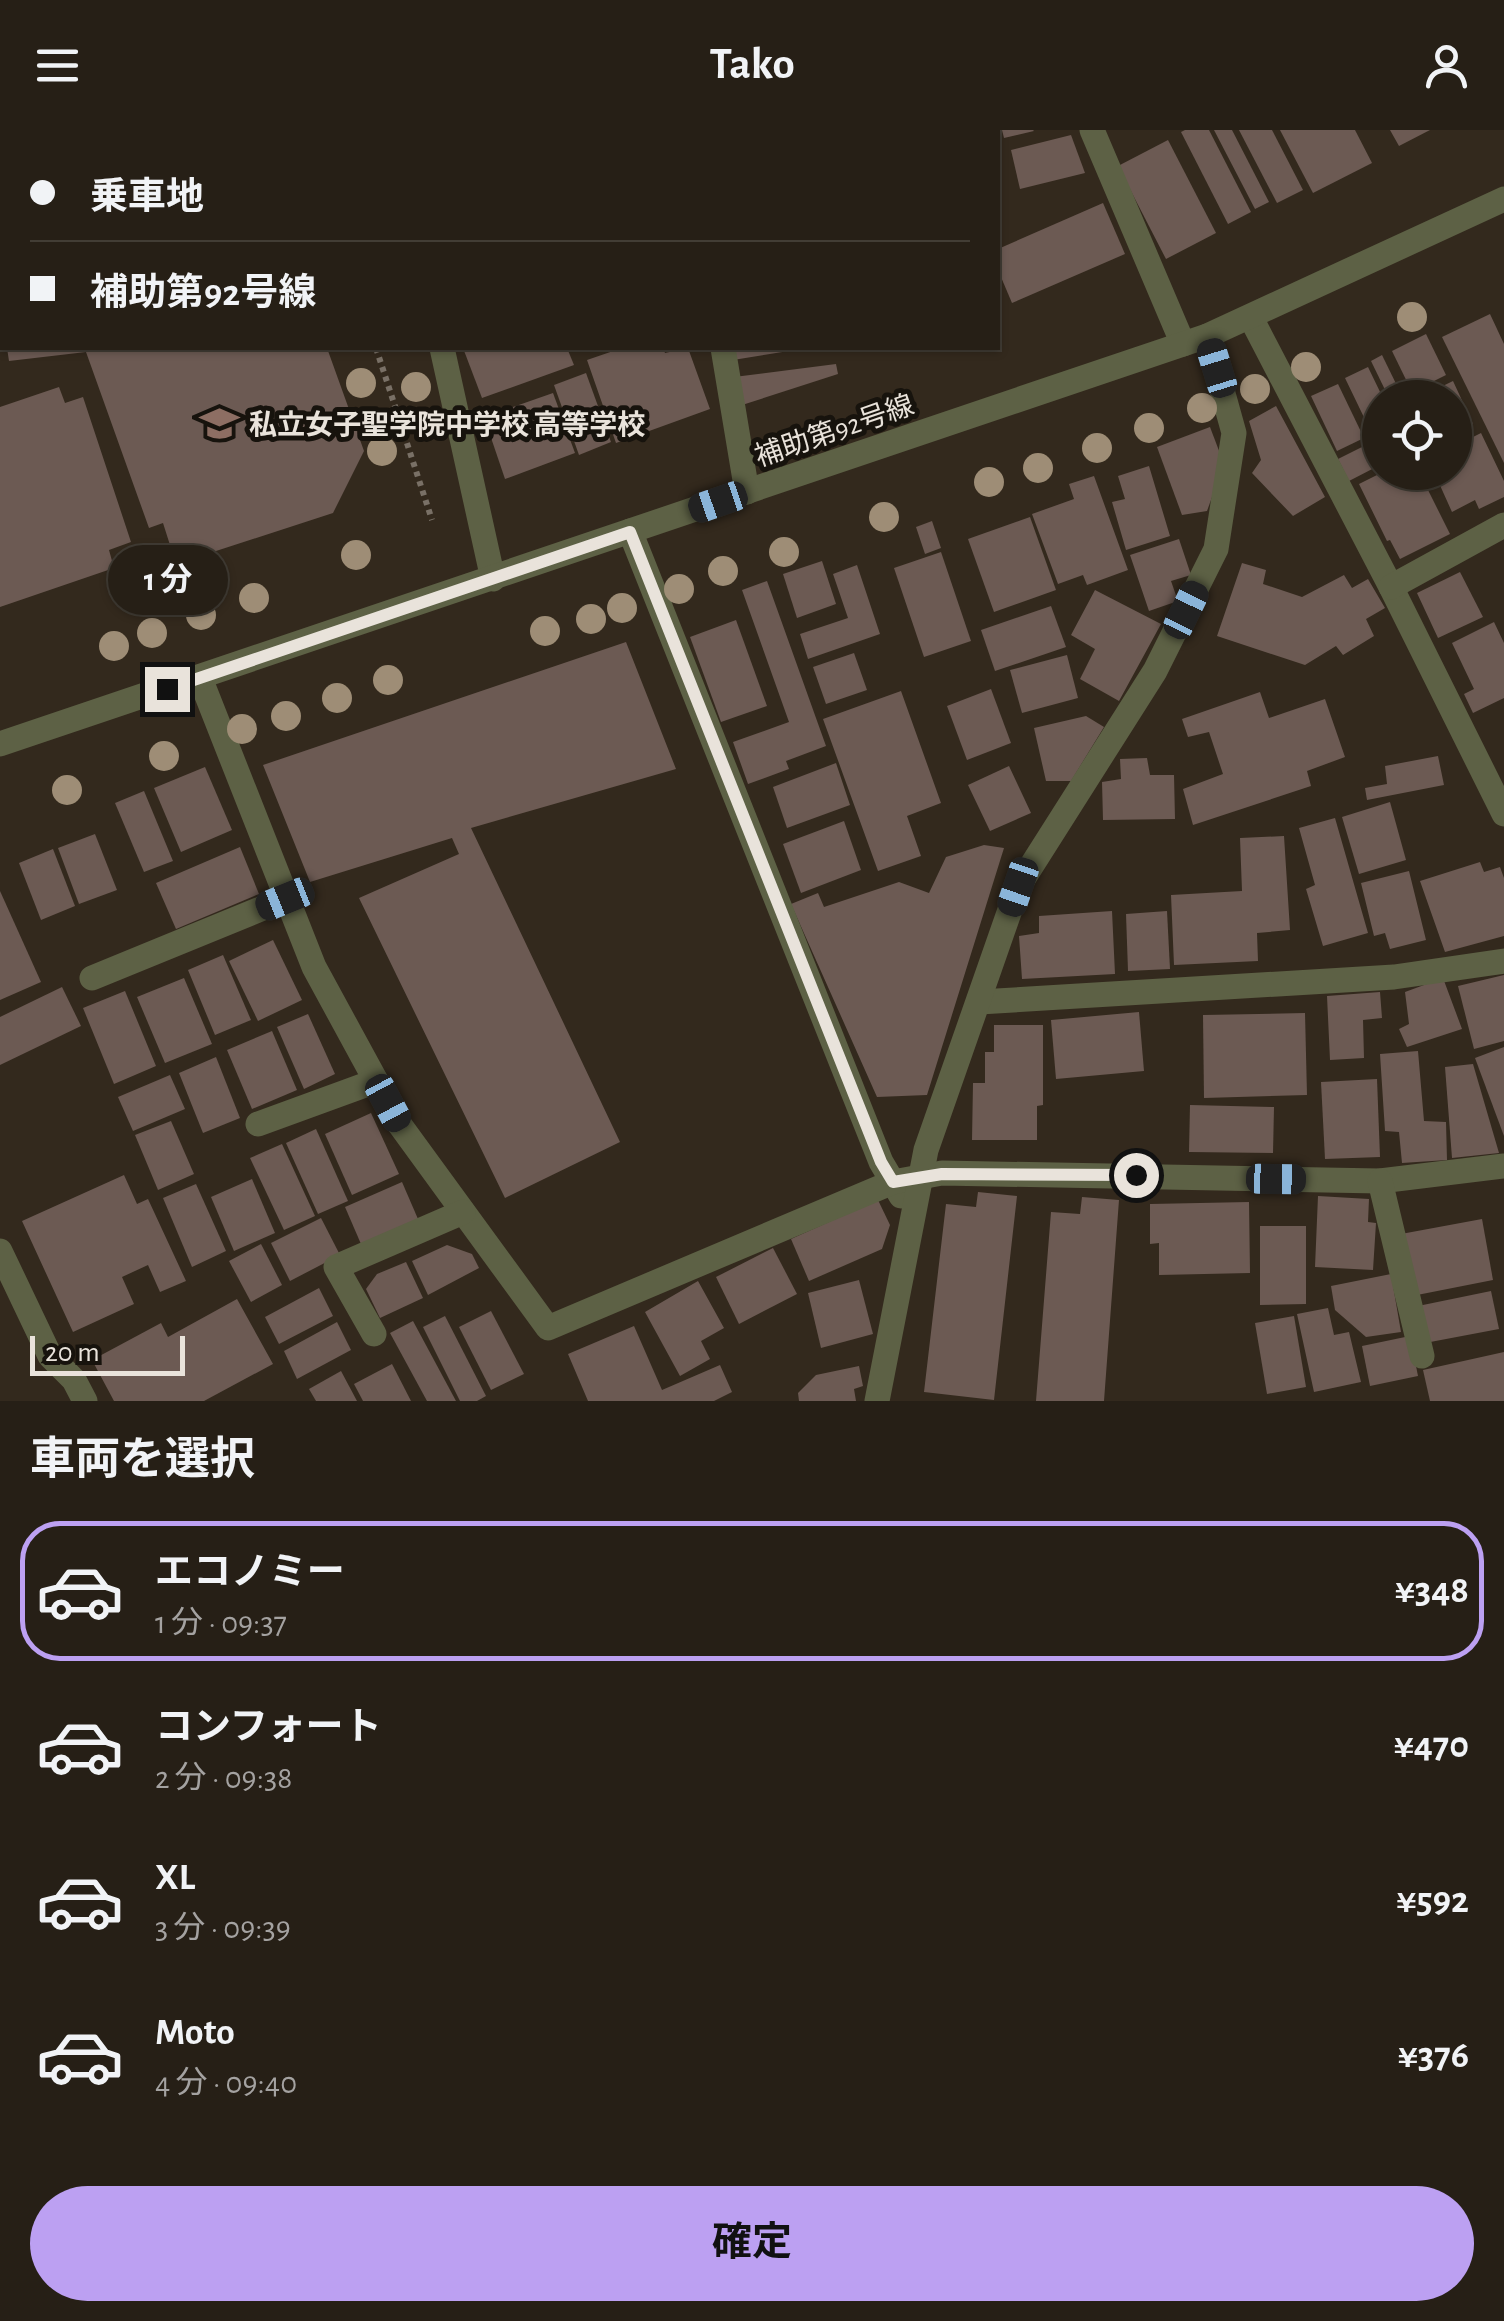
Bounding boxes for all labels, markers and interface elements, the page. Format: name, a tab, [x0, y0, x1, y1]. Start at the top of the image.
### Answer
icon: menu	[30, 38, 85, 93]
icon: person	[1419, 38, 1474, 93]
text: Tako	[709, 42, 795, 87]
text: 乗車地	[90, 179, 204, 217]
text: 補助第92号線	[90, 275, 316, 313]
car	[1194, 335, 1240, 401]
map controls	[1362, 380, 1472, 490]
button: locate	[1362, 380, 1472, 490]
street label: 補助第92号線	[751, 390, 918, 472]
school or university icon: 私立女子聖学院中学校 高等学校	[198, 403, 240, 445]
place label: 私立女子聖学院中学校 高等学校	[249, 409, 645, 440]
car	[685, 478, 751, 526]
callout: 1 分	[107, 544, 227, 614]
text: 1 分	[144, 564, 192, 596]
car	[1159, 576, 1213, 644]
route end	[145, 667, 190, 712]
car	[994, 854, 1042, 920]
car	[252, 874, 318, 924]
car	[361, 1069, 415, 1137]
route start	[1114, 1153, 1159, 1198]
car	[1246, 1163, 1306, 1195]
scale bar	[30, 1331, 185, 1376]
text: 20 m	[45, 1339, 100, 1367]
text: 車両を選択	[30, 1438, 255, 1483]
icon: car	[35, 1546, 125, 1636]
text: エコノミー	[155, 1554, 345, 1592]
text: ¥348	[1395, 1572, 1469, 1610]
text: 1 分 · 09:37	[155, 1607, 287, 1639]
icon: car	[35, 1701, 125, 1791]
text: コンフォート	[155, 1709, 382, 1747]
text: ¥470	[1394, 1727, 1469, 1765]
text: 2 分 · 09:38	[155, 1762, 292, 1794]
icon: car	[35, 1856, 125, 1946]
text: XL	[155, 1859, 195, 1897]
text: ¥592	[1396, 1882, 1469, 1920]
text: 3 分 · 09:39	[155, 1912, 291, 1944]
icon: car	[35, 2011, 125, 2101]
text: Moto	[155, 2014, 235, 2052]
text: ¥376	[1398, 2037, 1469, 2075]
text: 4 分 · 09:40	[155, 2067, 297, 2099]
button: 確定	[30, 2186, 1474, 2301]

